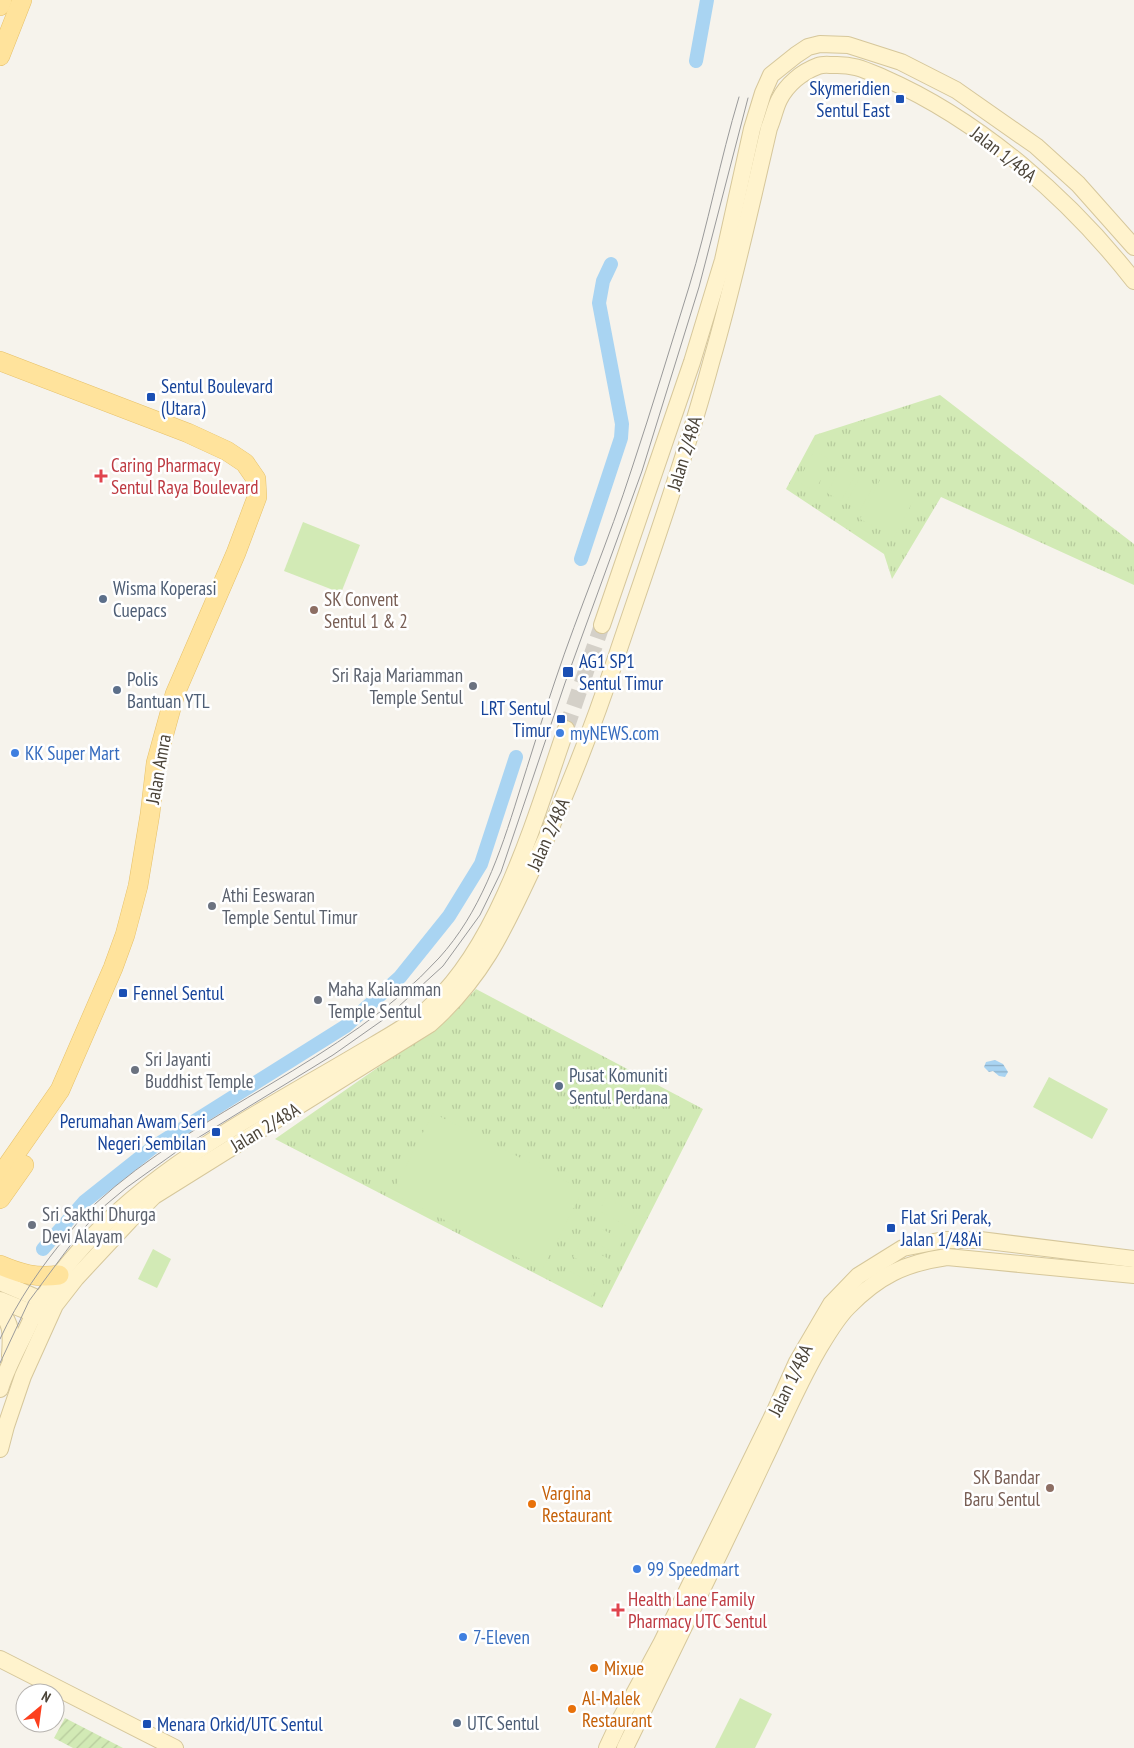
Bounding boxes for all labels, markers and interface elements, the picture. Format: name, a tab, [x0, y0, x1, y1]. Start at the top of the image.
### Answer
place label: Skymeridien Sentul East	[809, 76, 891, 122]
marker: Skymeridien Sentul East	[894, 93, 906, 105]
street label: Jalan 1/48A	[966, 120, 1042, 187]
place label: Sentul Boulevard (Utara)	[161, 374, 273, 420]
marker: Sentul Boulevard (Utara)	[145, 391, 157, 403]
street label: Jalan 2/48A	[661, 413, 707, 494]
place label: Caring Pharmacy Sentul Raya Boulevard	[111, 453, 259, 499]
marker: Caring Pharmacy Sentul Raya Boulevard	[95, 470, 107, 482]
place label: Wisma Koperasi Cuepacs	[113, 576, 217, 622]
place label: SK Convent Sentul 1 & 2	[324, 587, 408, 633]
marker: Wisma Koperasi Cuepacs	[97, 593, 109, 605]
marker: SK Convent Sentul 1 & 2	[308, 604, 320, 616]
place label: AG1 SP1 Sentul Timur	[579, 649, 664, 695]
place label: Sri Raja Mariamman Temple Sentul	[332, 663, 464, 709]
marker: AG1 SP1 Sentul Timur	[561, 665, 575, 679]
place label: Polis Bantuan YTL	[127, 667, 210, 713]
marker: Sri Raja Mariamman Temple Sentul	[467, 680, 479, 692]
marker: Polis Bantuan YTL	[111, 684, 123, 696]
place label: LRT Sentul Timur	[481, 696, 552, 742]
marker: LRT Sentul Timur	[555, 713, 567, 725]
place label: myNEWS.com	[570, 721, 659, 745]
marker: myNEWS.com	[554, 727, 566, 739]
street label: Jalan Amra	[140, 732, 176, 807]
place label: KK Super Mart	[25, 741, 120, 765]
marker: KK Super Mart	[9, 747, 21, 759]
street label: Jalan 2/48A	[521, 794, 575, 875]
place label: Athi Eeswaran Temple Sentul Timur	[222, 883, 358, 929]
marker: Athi Eeswaran Temple Sentul Timur	[206, 900, 218, 912]
place label: Maha Kaliamman Temple Sentul	[328, 977, 441, 1023]
place label: Fennel Sentul	[133, 981, 224, 1005]
marker: Fennel Sentul	[117, 987, 129, 999]
marker: Maha Kaliamman Temple Sentul	[312, 994, 324, 1006]
place label: Sri Jayanti Buddhist Temple	[145, 1047, 254, 1093]
place label: Pusat Komuniti Sentul Perdana	[569, 1063, 668, 1109]
marker: Sri Jayanti Buddhist Temple	[129, 1064, 141, 1076]
marker: Pusat Komuniti Sentul Perdana	[553, 1080, 565, 1092]
street label: Jalan 2/48A	[225, 1097, 304, 1158]
place label: Perumahan Awam Seri Negeri Sembilan	[60, 1109, 206, 1155]
marker: Perumahan Awam Seri Negeri Sembilan	[210, 1126, 222, 1138]
place label: Sri Sakthi Dhurga Devi Alayam	[42, 1202, 156, 1248]
place label: Flat Sri Perak, Jalan 1/48Ai	[900, 1205, 991, 1251]
marker: Sri Sakthi Dhurga Devi Alayam	[26, 1219, 38, 1231]
marker: Flat Sri Perak, Jalan 1/48Ai	[885, 1222, 897, 1234]
street label: Jalan 1/48A	[762, 1340, 818, 1421]
place label: SK Bandar Baru Sentul	[964, 1465, 1041, 1511]
place label: Vargina Restaurant	[541, 1481, 613, 1527]
marker: SK Bandar Baru Sentul	[1044, 1482, 1056, 1494]
marker: Vargina Restaurant	[526, 1498, 538, 1510]
place label: 99 Speedmart	[647, 1557, 740, 1581]
marker: 99 Speedmart	[631, 1563, 643, 1575]
place label: Health Lane Family Pharmacy UTC Sentul	[628, 1587, 768, 1633]
marker: Health Lane Family Pharmacy UTC Sentul	[612, 1604, 624, 1616]
place label: 7-Eleven	[473, 1625, 530, 1649]
marker: 7-Eleven	[457, 1631, 469, 1643]
place label: Mixue	[604, 1656, 644, 1680]
marker: Mixue	[588, 1662, 600, 1674]
north arrow	[15, 1683, 65, 1733]
place label: Al-Malek Restaurant	[582, 1686, 653, 1732]
text: N	[39, 1687, 54, 1706]
marker: Al-Malek Restaurant	[566, 1703, 578, 1715]
place label: UTC Sentul	[467, 1711, 540, 1735]
place label: Menara Orkid/UTC Sentul	[157, 1712, 323, 1736]
marker: UTC Sentul	[451, 1717, 463, 1729]
marker: Menara Orkid/UTC Sentul	[141, 1718, 153, 1730]

